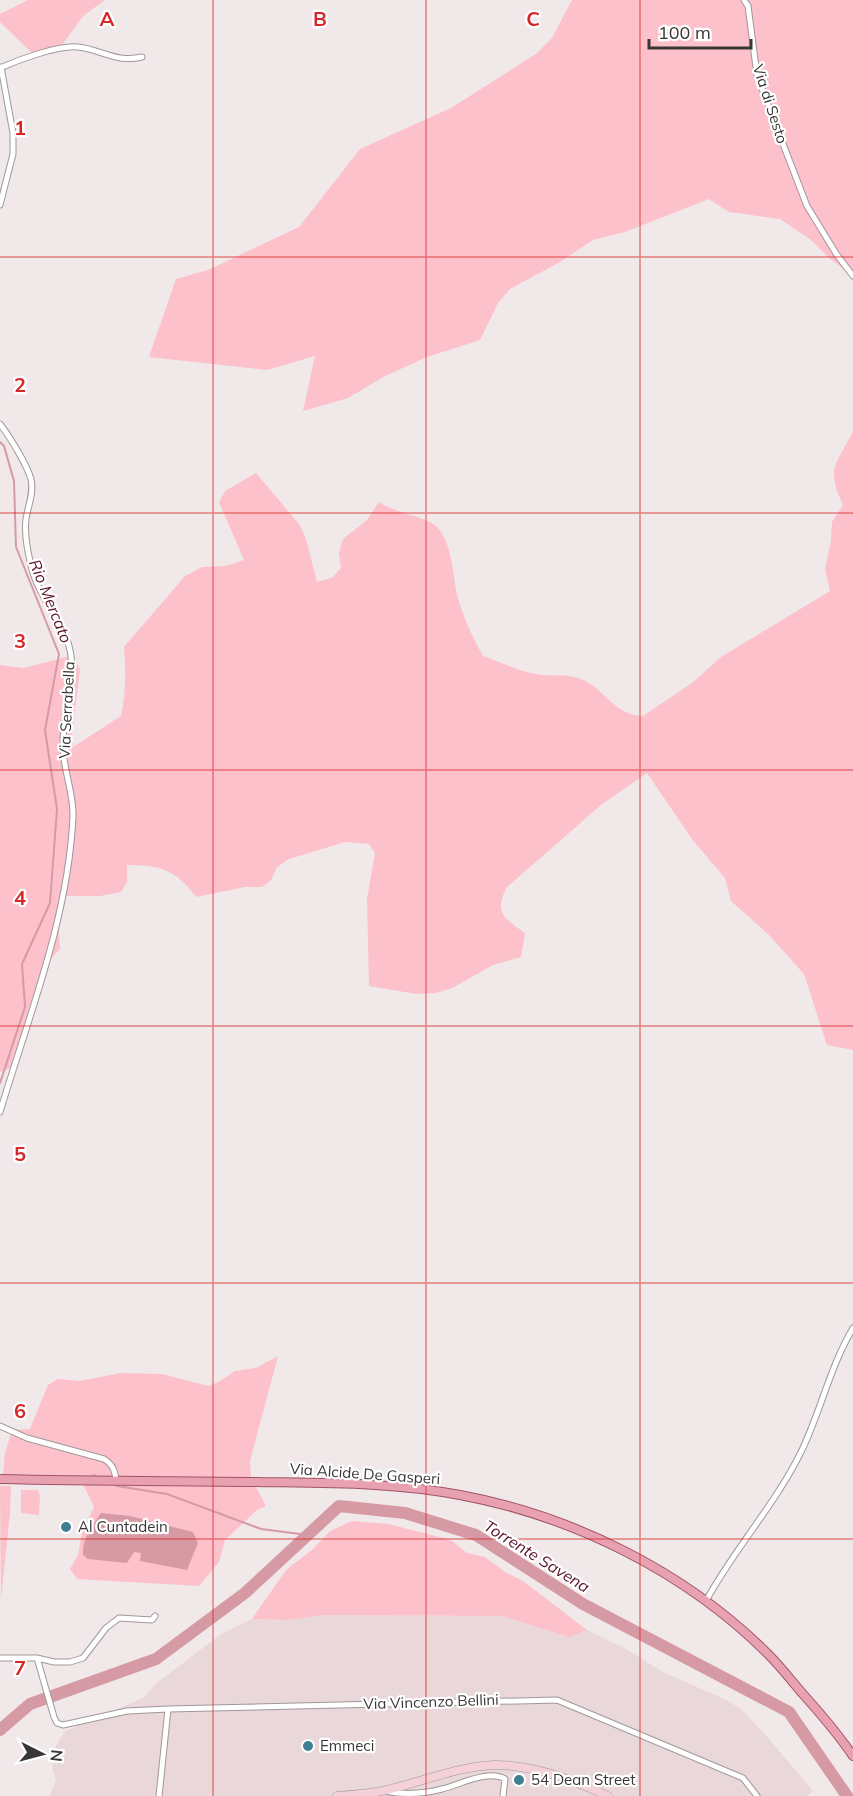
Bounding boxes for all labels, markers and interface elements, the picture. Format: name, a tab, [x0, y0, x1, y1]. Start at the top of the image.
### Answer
text: A	[100, 6, 115, 31]
text: B	[313, 6, 327, 31]
text: C	[526, 6, 540, 31]
scale bar	[649, 12, 751, 50]
text: 100 m	[658, 21, 711, 44]
street label: Via di Sesto	[749, 62, 792, 146]
text: 1	[14, 115, 26, 140]
text: 2	[14, 372, 26, 397]
water label: Rio Mercato	[25, 556, 77, 646]
text: 3	[14, 628, 26, 653]
street label: Via Serrabella	[54, 661, 79, 759]
text: 4	[14, 885, 26, 910]
text: 5	[14, 1141, 26, 1166]
text: 6	[14, 1398, 26, 1423]
street label: Via Alcide De Gasperi	[289, 1459, 441, 1488]
water label: Torrente Savena	[480, 1515, 594, 1597]
place label: Al Cuntadein	[78, 1517, 168, 1536]
marker: Al Cuntadein	[59, 1520, 73, 1534]
text: 7	[14, 1655, 26, 1680]
street label: Via Vincenzo Bellini	[363, 1690, 499, 1713]
north arrow	[12, 1724, 72, 1784]
place label: Emmeci	[320, 1736, 374, 1755]
marker: Emmeci	[301, 1739, 315, 1753]
text: N	[46, 1749, 67, 1763]
place label: 54 Dean Street	[531, 1770, 635, 1789]
marker: 54 Dean Street	[512, 1773, 526, 1787]

